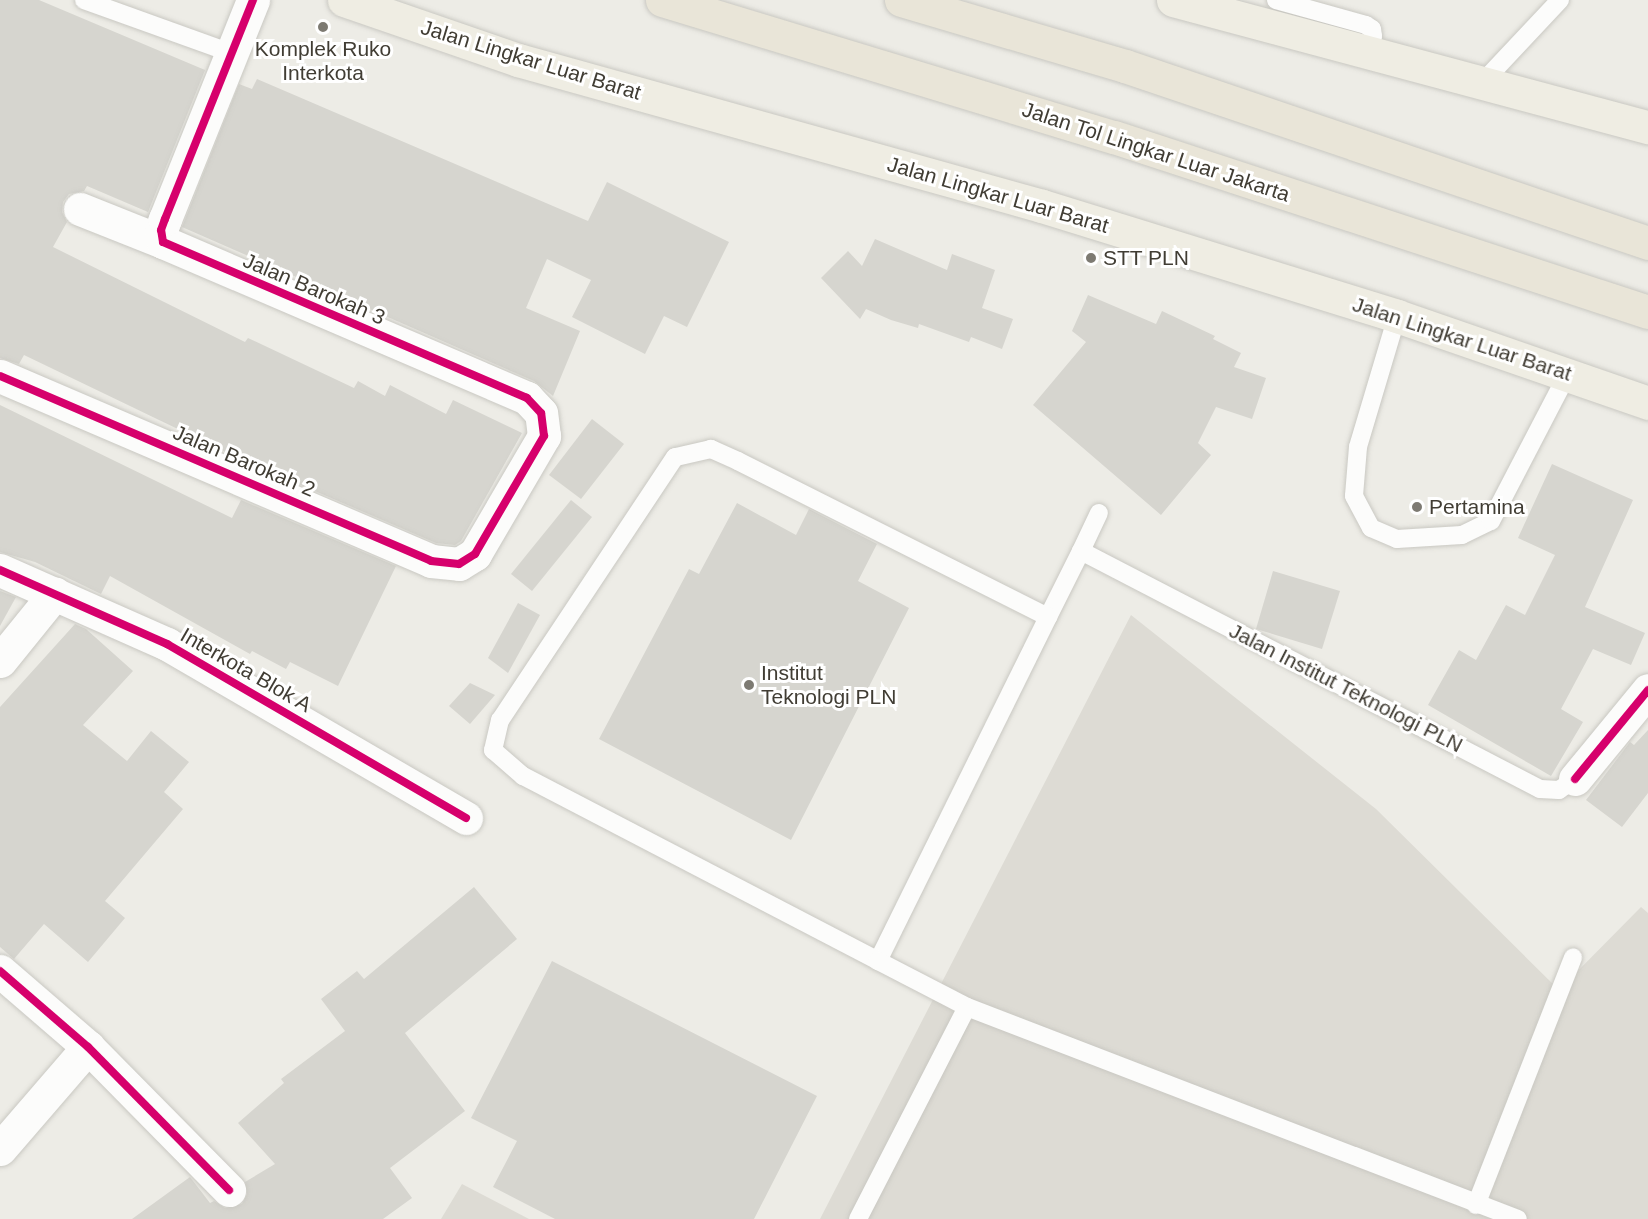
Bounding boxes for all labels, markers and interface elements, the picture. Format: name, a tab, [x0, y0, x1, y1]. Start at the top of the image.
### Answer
street label: Jalan Lingkar Luar Barat	[418, 15, 644, 105]
marker: Komplek Ruko Interkota	[316, 20, 330, 34]
place label: Komplek Ruko Interkota	[255, 36, 391, 86]
street label: Jalan Tol Lingkar Luar Jakarta	[1019, 97, 1293, 207]
street label: Jalan Lingkar Luar Barat	[885, 151, 1111, 239]
place label: STT PLN	[1103, 245, 1189, 271]
street label: Jalan Barokah 3	[239, 248, 389, 330]
marker: STT PLN	[1084, 251, 1098, 265]
street label: Jalan Lingkar Luar Barat	[1349, 292, 1575, 386]
street label: Jalan Barokah 2	[169, 420, 319, 502]
place label: Pertamina	[1429, 494, 1525, 520]
marker: Pertamina	[1410, 500, 1424, 514]
street label: Jalan Institut Teknologi PLN	[1225, 618, 1467, 758]
street label: Interkota Blok A	[176, 622, 316, 718]
place label: Institut Teknologi PLN	[761, 660, 896, 710]
marker: Institut Teknologi PLN	[742, 678, 756, 692]

